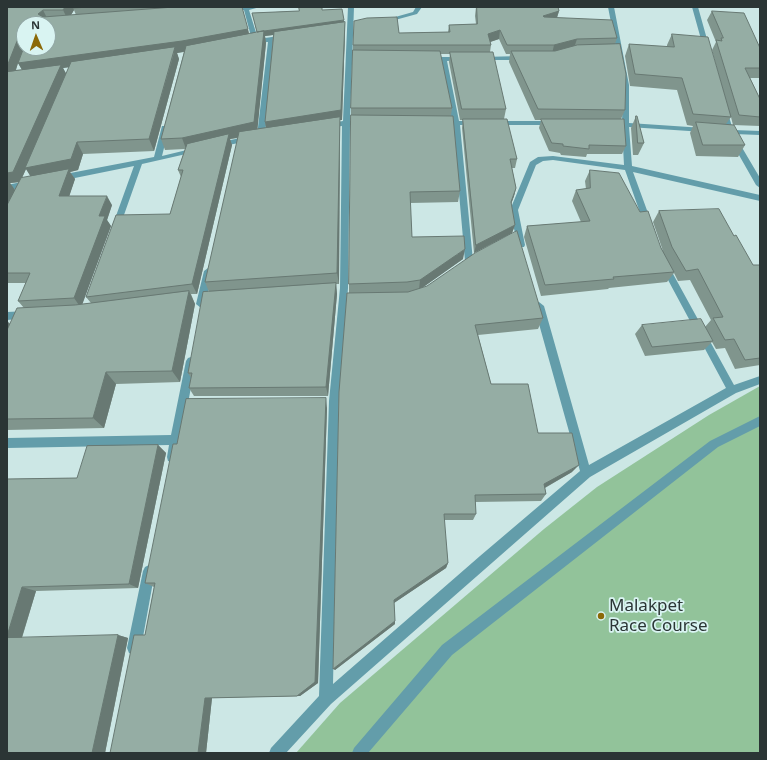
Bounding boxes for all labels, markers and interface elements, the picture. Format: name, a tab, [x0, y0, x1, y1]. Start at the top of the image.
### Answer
north arrow	[16, 16, 56, 56]
text: N	[31, 17, 40, 32]
place label: Malakpet Race Course	[609, 596, 708, 636]
marker: Malakpet Race Course	[596, 611, 606, 621]

